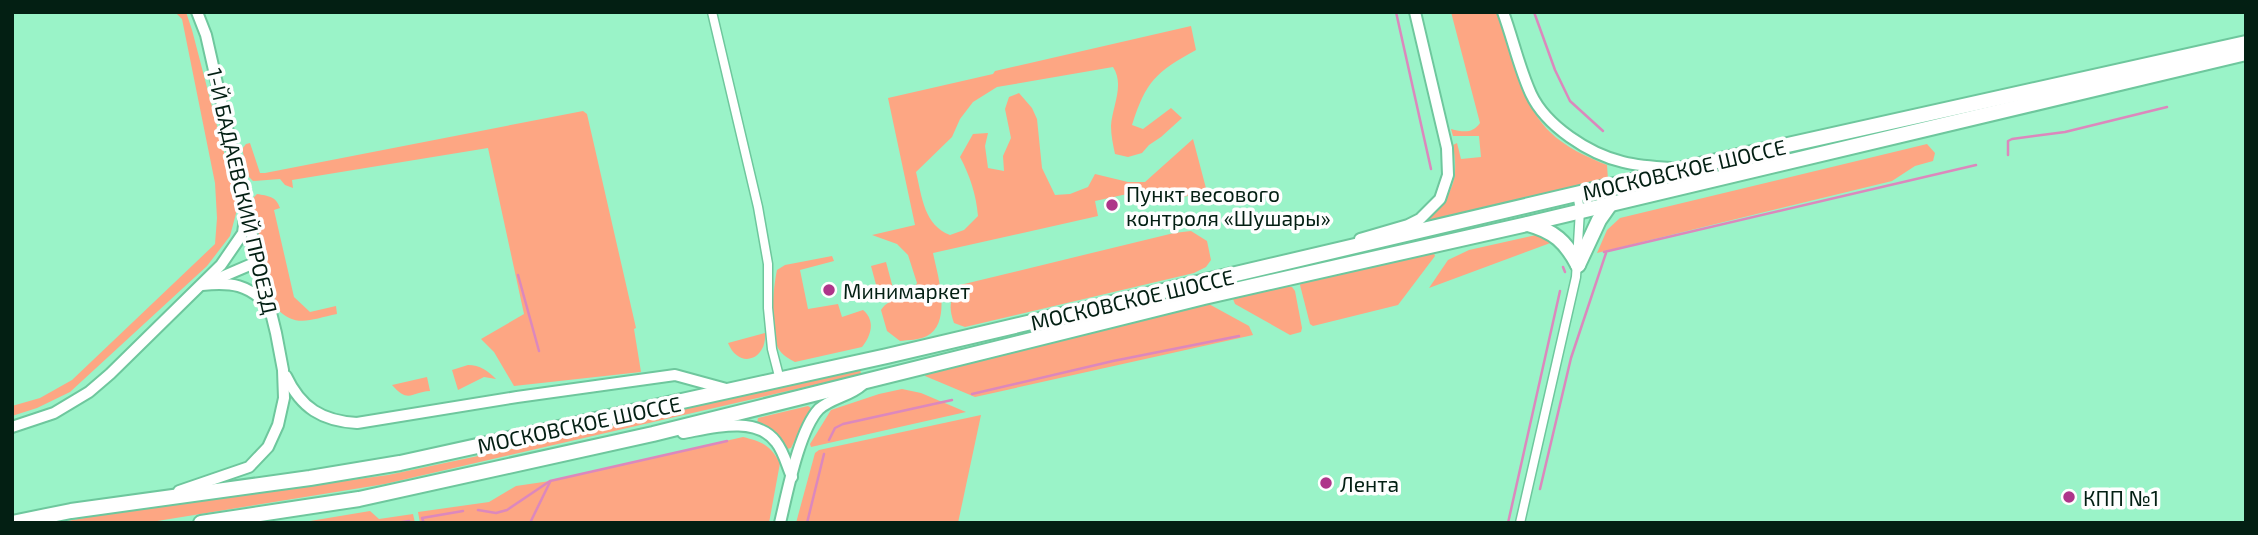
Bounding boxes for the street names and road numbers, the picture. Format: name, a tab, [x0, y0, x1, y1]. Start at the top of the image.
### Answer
street label: 1-Й БАДАЕВСКИЙ ПРОЕЗД	[203, 66, 283, 316]
street label: МОСКОВСКОЕ ШОССЕ	[1580, 133, 1788, 205]
street label: МОСКОВСКОЕ ШОССЕ	[1028, 263, 1236, 335]
street label: МОСКОВСКОЕ ШОССЕ	[475, 390, 683, 458]

